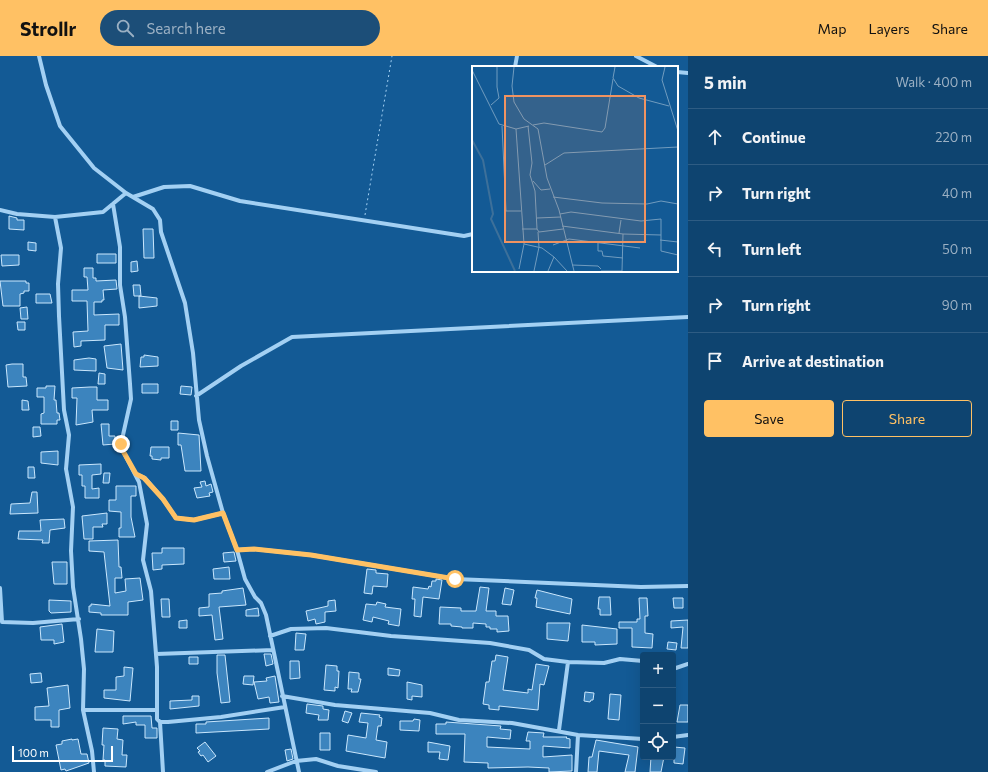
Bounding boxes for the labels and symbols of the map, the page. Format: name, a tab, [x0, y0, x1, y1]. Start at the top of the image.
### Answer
inset map	[472, 66, 678, 272]
route end	[112, 435, 130, 453]
route start	[446, 570, 464, 588]
scale bar	[12, 744, 113, 763]

